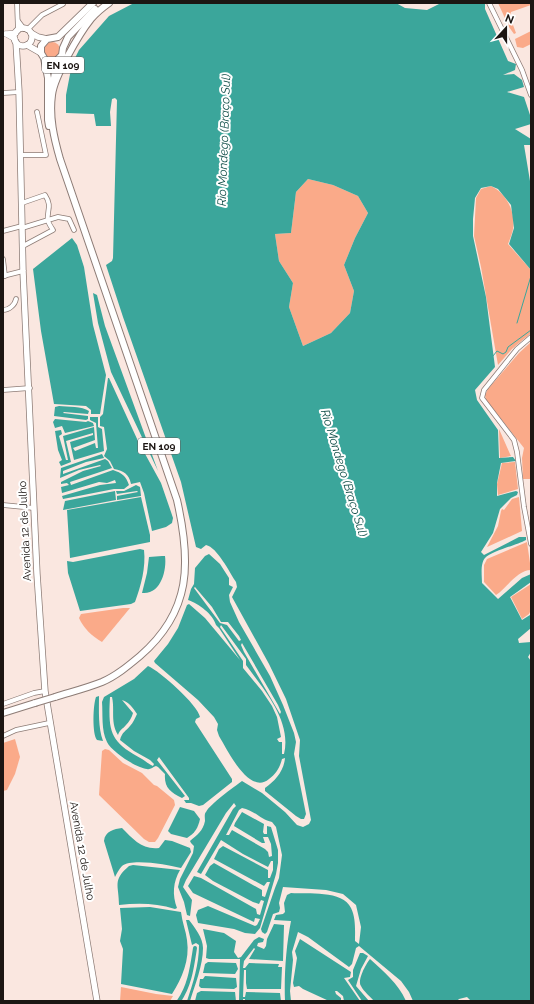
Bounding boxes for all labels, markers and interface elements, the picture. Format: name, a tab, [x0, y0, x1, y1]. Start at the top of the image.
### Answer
north arrow	[486, 8, 526, 48]
text: N	[503, 12, 516, 27]
road number: EN 109	[42, 57, 84, 73]
water label: Rio Mondego (Braço Sul)	[215, 74, 233, 206]
water label: Rio Mondego (Braço Sul)	[318, 408, 370, 538]
road number: EN 109	[138, 438, 180, 454]
street label: Avenida 12 de Julho	[16, 480, 34, 581]
street label: Avenida 12 de Julho	[67, 800, 97, 902]

